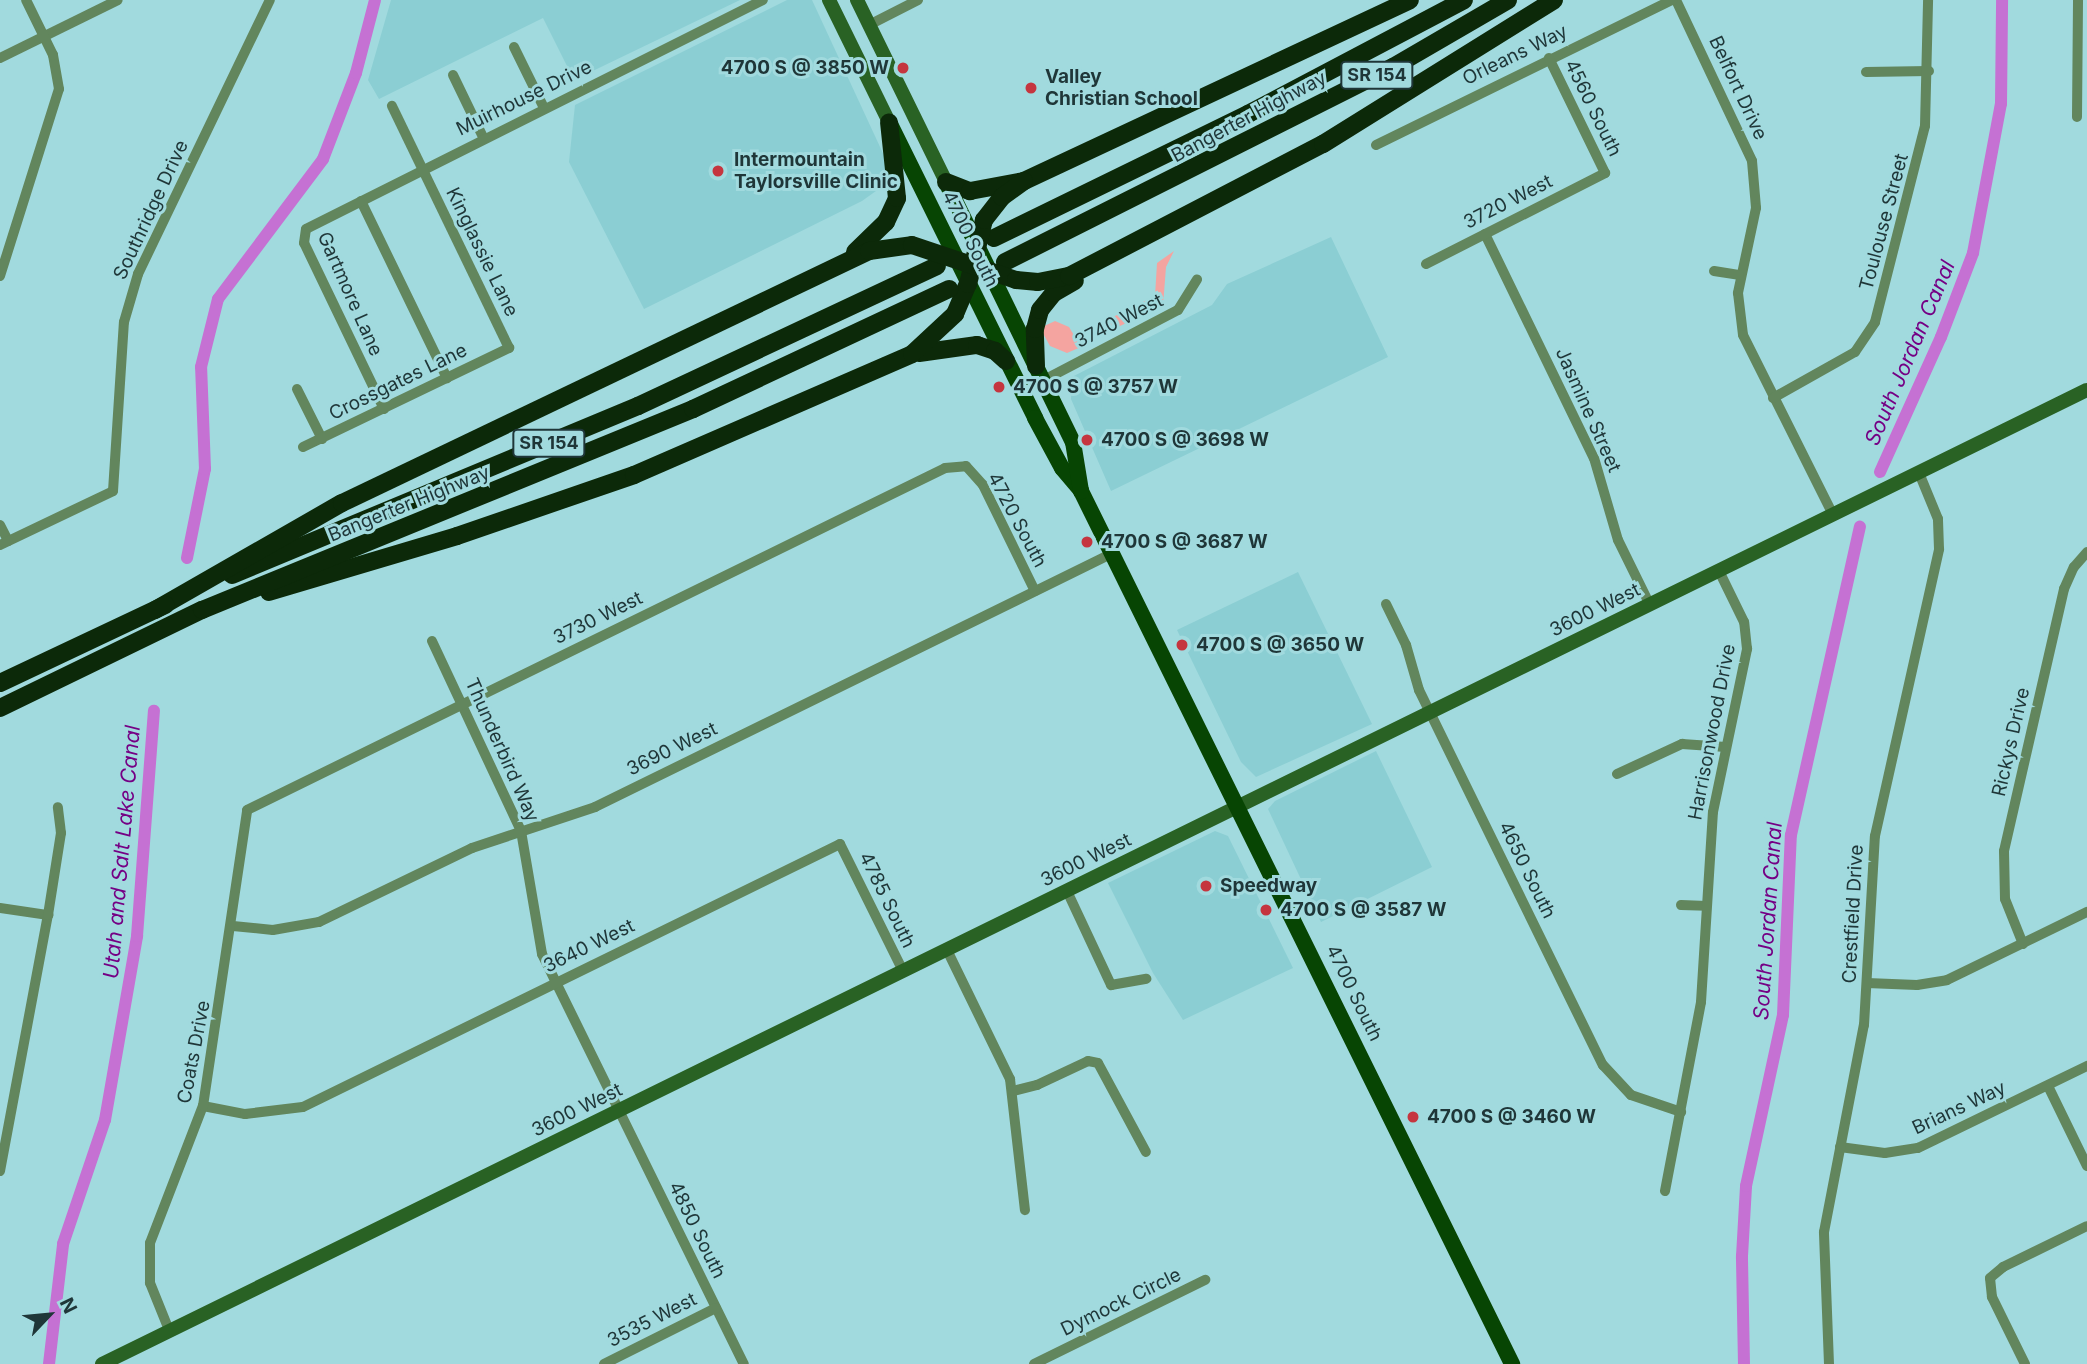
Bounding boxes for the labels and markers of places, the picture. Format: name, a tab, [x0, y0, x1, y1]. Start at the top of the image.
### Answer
place label: 4700 S @ 3850 W	[721, 57, 889, 79]
marker: 4700 S @ 3850 W	[895, 60, 911, 76]
place label: Valley Christian School	[1045, 66, 1198, 110]
marker: Valley Christian School	[1023, 80, 1039, 96]
place label: Intermountain Taylorsville Clinic	[734, 149, 898, 193]
marker: Intermountain Taylorsville Clinic	[708, 161, 728, 181]
place label: 4700 S @ 3757 W	[1013, 376, 1178, 398]
marker: 4700 S @ 3757 W	[991, 379, 1007, 395]
place label: 4700 S @ 3698 W	[1101, 429, 1269, 451]
marker: 4700 S @ 3698 W	[1079, 432, 1095, 448]
place label: 4700 S @ 3687 W	[1101, 531, 1268, 553]
marker: 4700 S @ 3687 W	[1079, 534, 1095, 550]
place label: 4700 S @ 3650 W	[1196, 634, 1364, 656]
marker: 4700 S @ 3650 W	[1174, 637, 1190, 653]
place label: Speedway	[1220, 875, 1317, 897]
marker: Speedway	[1198, 878, 1214, 894]
place label: 4700 S @ 3587 W	[1280, 899, 1447, 921]
marker: 4700 S @ 3587 W	[1258, 902, 1274, 918]
place label: 4700 S @ 3460 W	[1427, 1106, 1596, 1128]
marker: 4700 S @ 3460 W	[1405, 1109, 1421, 1125]

